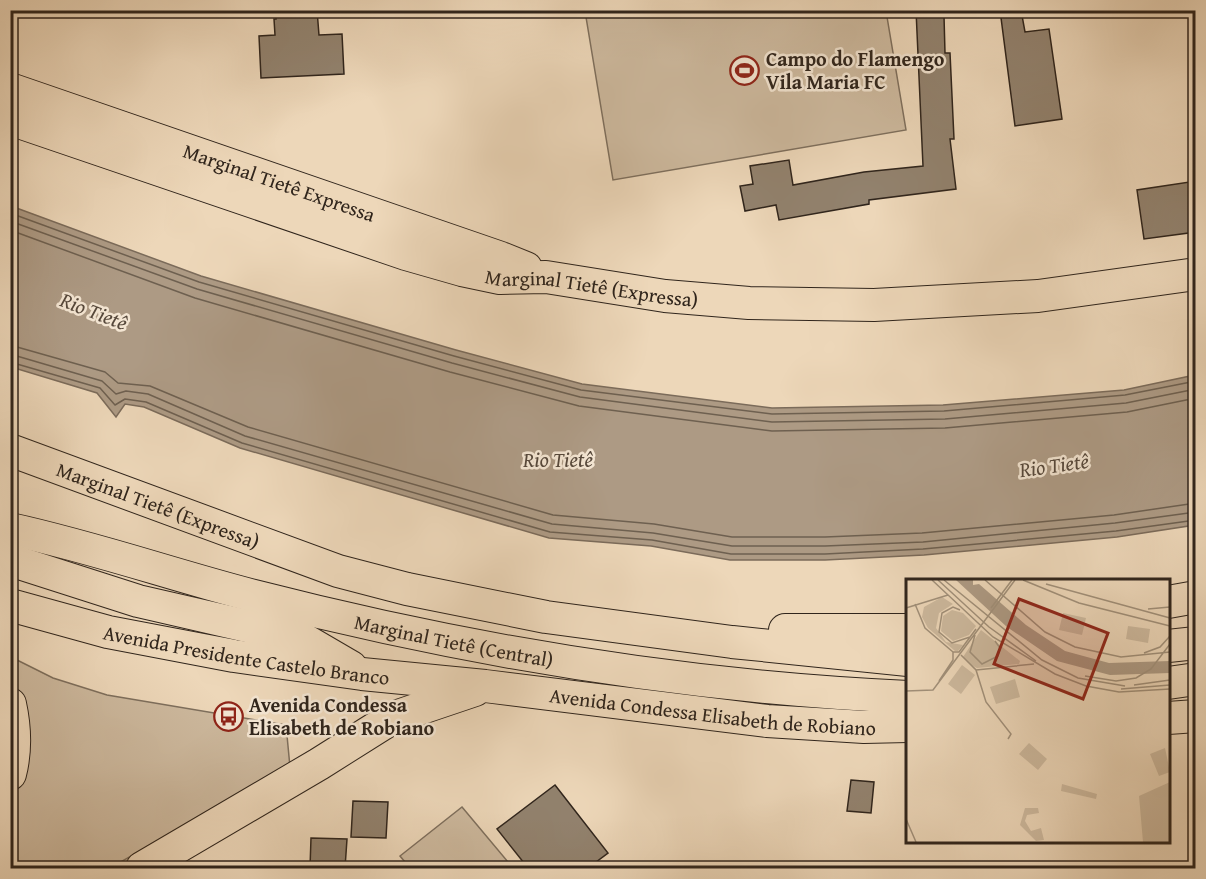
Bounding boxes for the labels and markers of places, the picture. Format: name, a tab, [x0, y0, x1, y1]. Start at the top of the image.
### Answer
place label: Campo do Flamengo Vila Maria FC	[766, 44, 945, 96]
sports icon: Campo do Flamengo Vila Maria FC	[729, 54, 761, 86]
place label: Avenida Condessa Elisabeth de Robiano	[249, 690, 434, 742]
bus stop icon: Avenida Condessa Elisabeth de Robiano	[212, 700, 244, 732]

